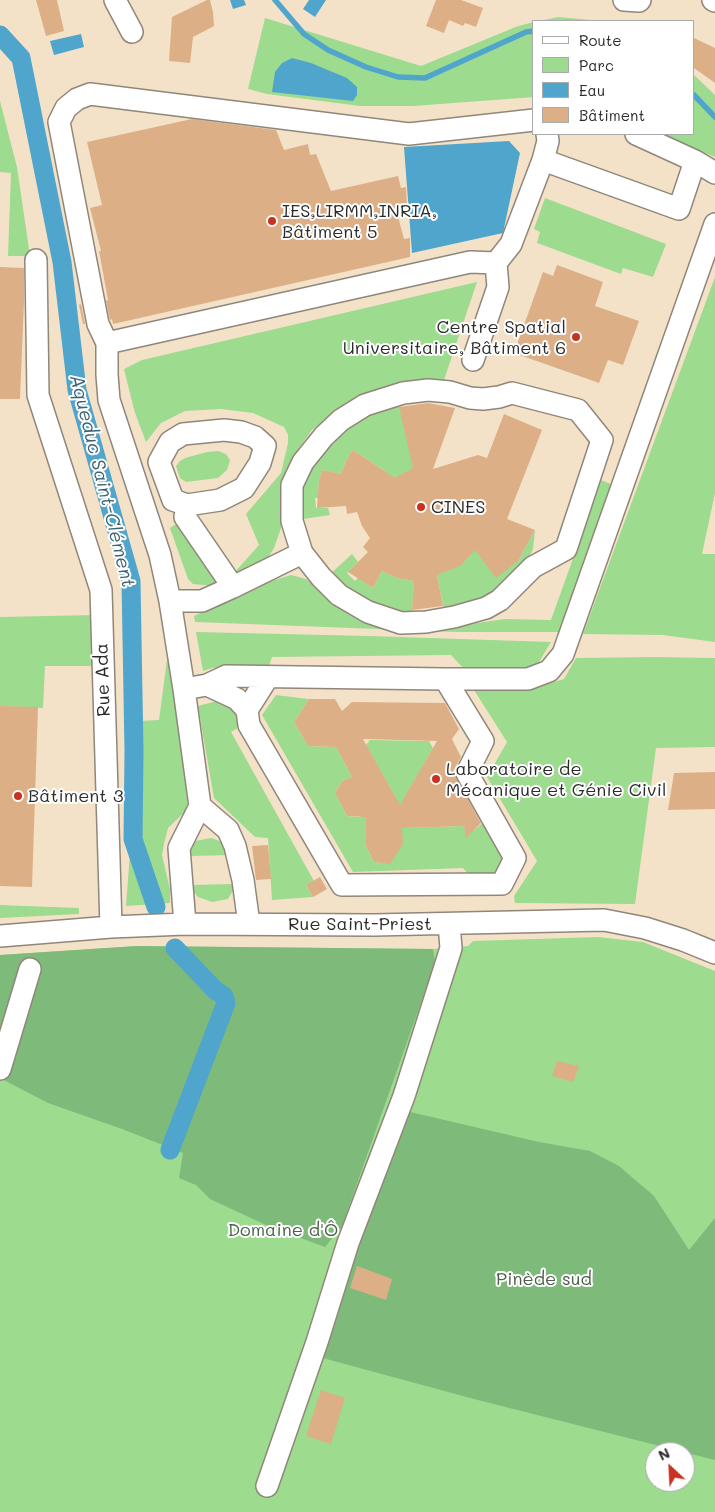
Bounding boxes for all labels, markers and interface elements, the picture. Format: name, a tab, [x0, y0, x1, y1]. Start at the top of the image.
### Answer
legend	[532, 20, 695, 135]
text: Route	[579, 30, 622, 50]
text: Parc	[579, 55, 614, 75]
text: Eau	[579, 80, 605, 100]
text: Bâtiment	[579, 105, 645, 125]
place label: IES,LIRMM,INRIA, Bâtiment 5	[282, 200, 437, 242]
marker: IES,LIRMM,INRIA, Bâtiment 5	[266, 215, 278, 227]
place label: Centre Spatial Universitaire, Bâtiment 6	[343, 316, 566, 358]
marker: Centre Spatial Universitaire, Bâtiment 6	[570, 331, 582, 343]
water label: Aqueduc Saint-Clément	[65, 372, 139, 590]
place label: CINES	[431, 496, 485, 518]
marker: CINES	[415, 501, 427, 513]
street label: Rue Ada	[91, 643, 115, 717]
place label: Laboratoire de Mécanique et Génie Civil	[446, 758, 667, 801]
marker: Laboratoire de Mécanique et Génie Civil	[430, 773, 442, 785]
place label: Bâtiment 3	[28, 785, 124, 807]
marker: Bâtiment 3	[12, 790, 24, 802]
street label: Rue Saint-Priest	[288, 913, 432, 935]
park label: Domaine d'Ô	[228, 1219, 338, 1241]
park label: Pinède sud	[496, 1268, 592, 1290]
north arrow	[645, 1442, 695, 1492]
text: N	[655, 1443, 673, 1465]

